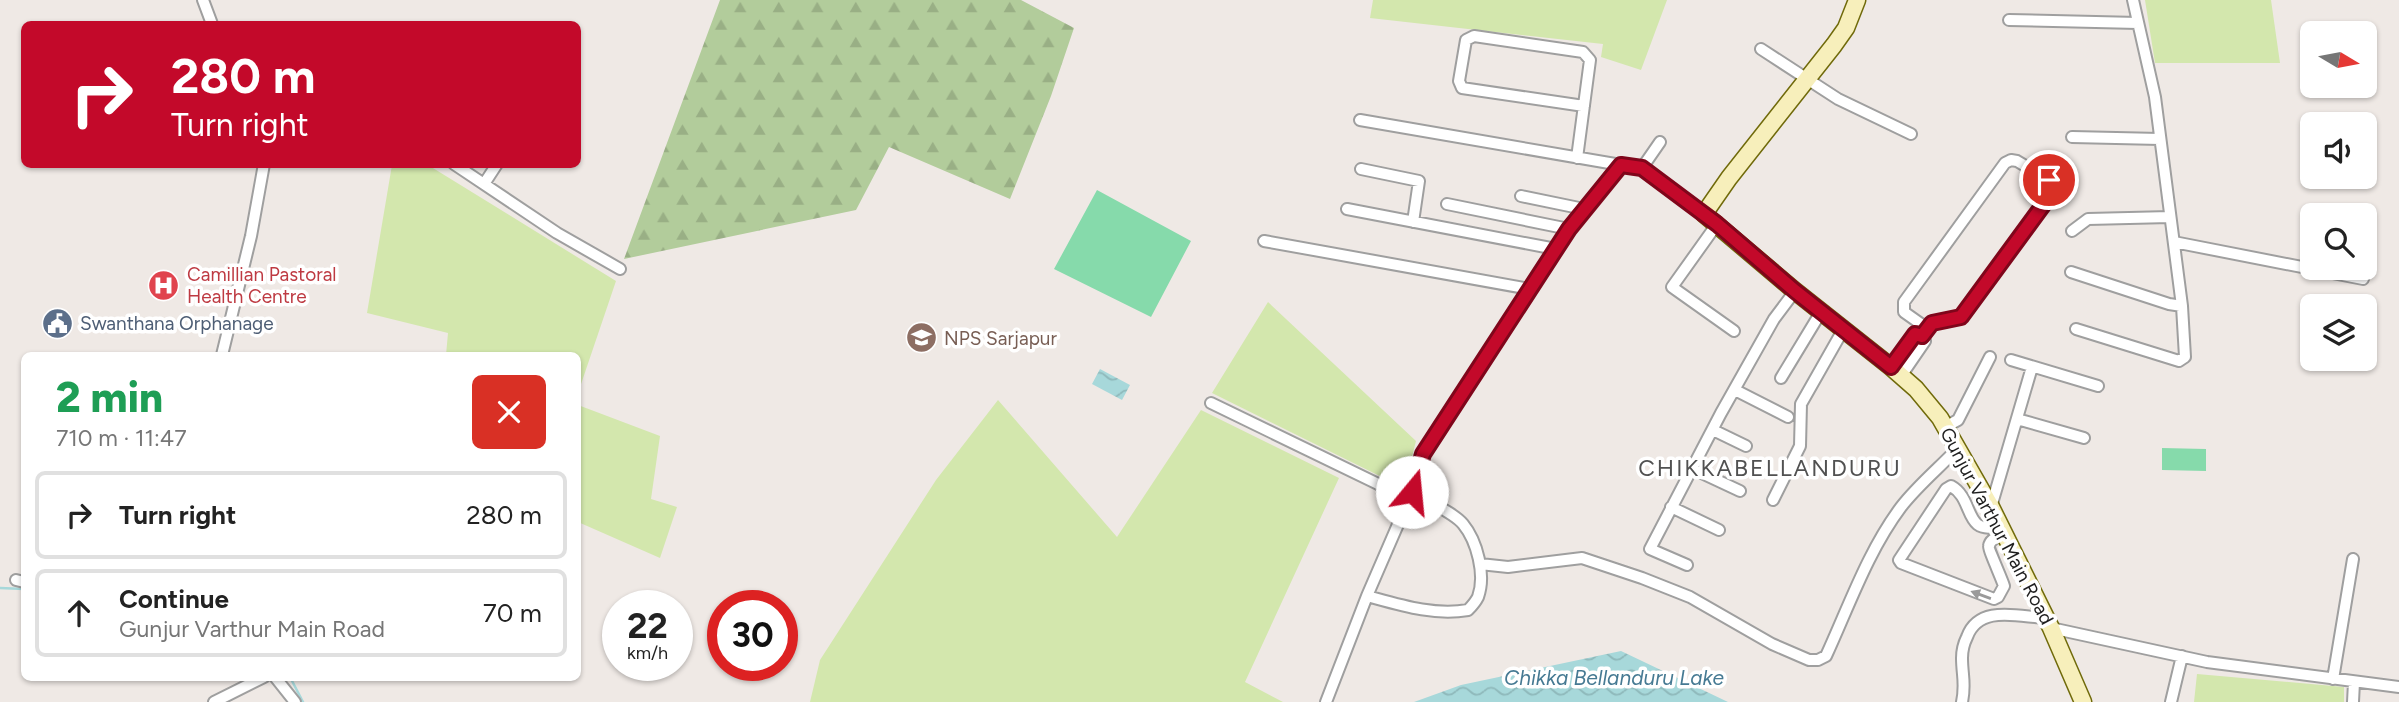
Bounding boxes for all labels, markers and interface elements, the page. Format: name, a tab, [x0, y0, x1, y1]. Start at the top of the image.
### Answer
north arrow	[2300, 21, 2376, 98]
map controls	[2300, 21, 2377, 371]
text: 280 m	[171, 46, 316, 105]
icon: right	[56, 49, 147, 140]
text: Turn right	[171, 106, 309, 144]
button: sound	[2300, 112, 2377, 189]
pin	[2019, 150, 2079, 210]
icon: arrive	[2030, 161, 2068, 199]
button: search	[2300, 203, 2377, 280]
place label: Camillian Pastoral Health Centre	[187, 263, 337, 308]
hospital icon: Camillian Pastoral Health Centre	[147, 268, 181, 302]
button: layers	[2300, 294, 2377, 371]
public building icon: Swanthana Orphanage	[40, 306, 74, 340]
place label: Swanthana Orphanage	[80, 312, 274, 335]
school or university icon: NPS Sarjapur	[904, 321, 938, 355]
place label: NPS Sarjapur	[944, 327, 1057, 350]
text: 2 min	[56, 372, 163, 423]
button: close	[472, 375, 546, 449]
text: 710 m · 11:47	[56, 424, 187, 452]
street label: Gunjur Varthur Main Road	[1935, 424, 2059, 628]
district label: CHIKKABELLANDURU	[1638, 454, 1902, 482]
position arrow	[1375, 455, 1449, 529]
icon: right	[60, 496, 98, 534]
text: Turn right	[119, 499, 236, 531]
text: 280 m	[466, 499, 542, 531]
text: Continue	[119, 583, 229, 615]
one-way arrow	[1971, 589, 1992, 600]
speed limit sign: 30	[707, 590, 798, 681]
icon: ahead	[60, 594, 98, 632]
text: 70 m	[483, 597, 542, 629]
text: 22	[627, 605, 668, 647]
text: Gunjur Varthur Main Road	[119, 615, 385, 643]
text: km/h	[627, 642, 668, 664]
water label: Chikka Bellanduru Lake	[1504, 665, 1724, 690]

